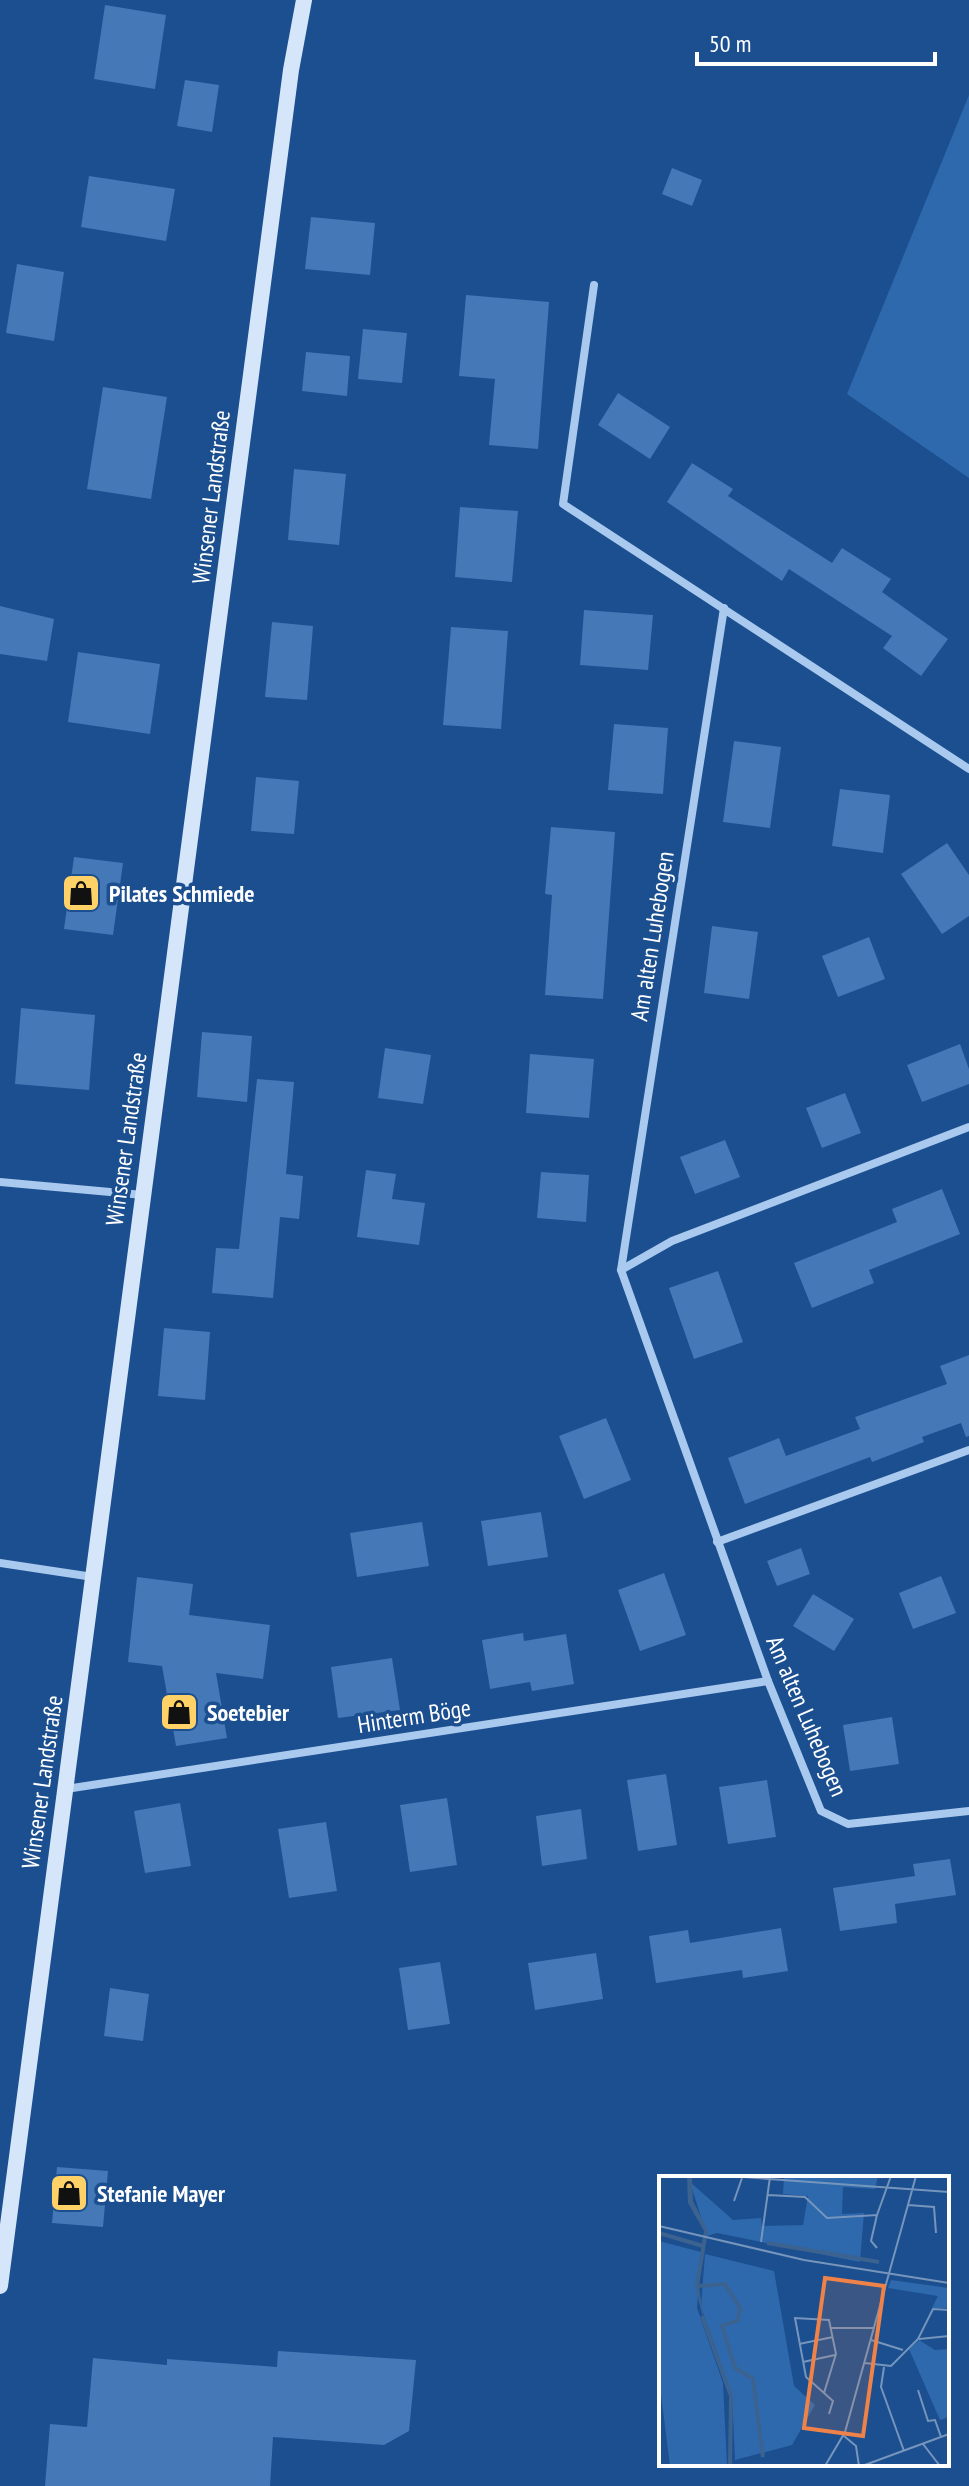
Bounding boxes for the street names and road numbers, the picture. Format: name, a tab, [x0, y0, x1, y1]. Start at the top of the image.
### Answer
street label: Winsener Landstraße	[185, 408, 237, 586]
street label: Am alten Luhebogen	[623, 849, 681, 1023]
street label: Winsener Landstraße	[98, 1050, 154, 1228]
street label: Am alten Luhebogen	[759, 1631, 855, 1801]
street label: Hinterm Böge	[355, 1692, 473, 1740]
street label: Winsener Landstraße	[14, 1693, 70, 1871]

